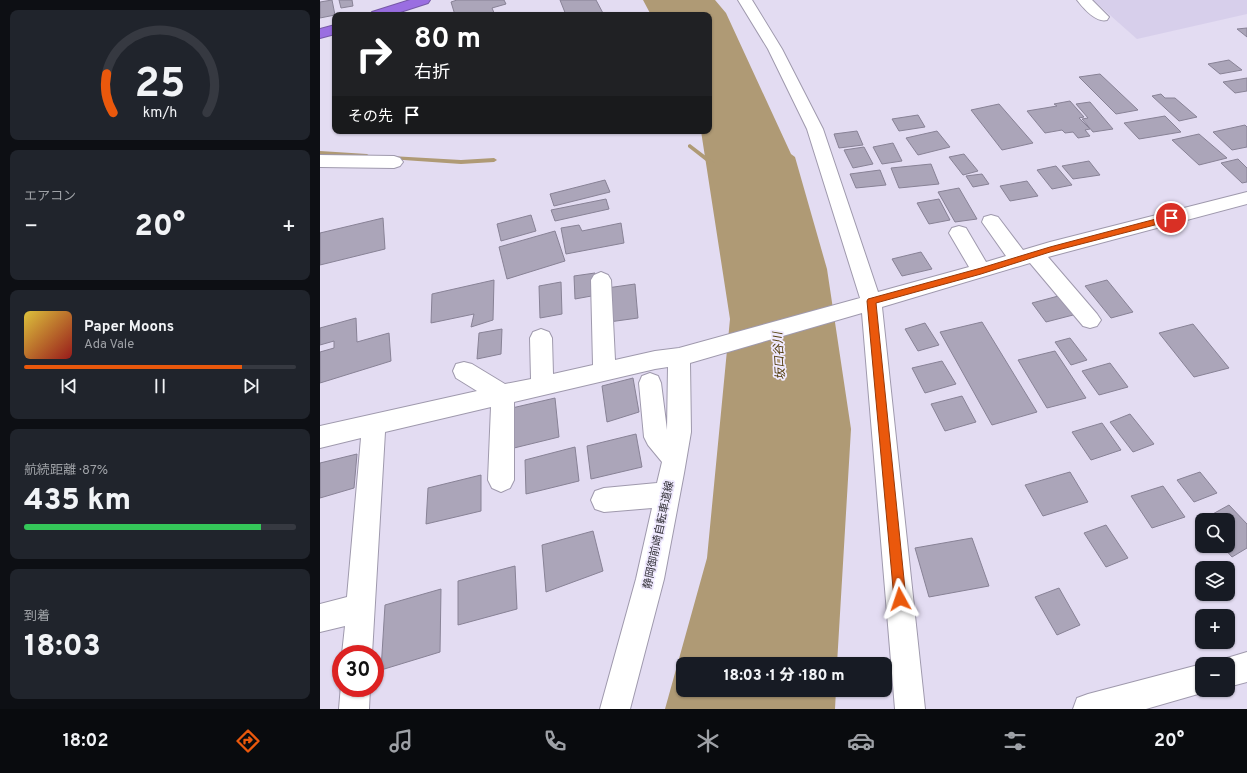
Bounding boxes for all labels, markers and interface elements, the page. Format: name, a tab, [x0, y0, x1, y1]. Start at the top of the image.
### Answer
text: 80 m	[414, 22, 481, 58]
icon: right	[348, 28, 400, 80]
text: 25	[135, 59, 185, 112]
text: 右折	[414, 62, 450, 85]
text: km/h	[143, 103, 177, 121]
icon: arrive	[401, 104, 423, 126]
text: その先	[348, 108, 393, 127]
text: エアコン	[24, 189, 76, 205]
pin	[1154, 201, 1188, 235]
icon: arrive	[1160, 207, 1182, 229]
text: 20°	[135, 209, 185, 246]
text: −	[24, 214, 38, 241]
text: +	[282, 214, 296, 241]
text: Paper Moons	[84, 318, 174, 337]
water label: 坂口谷川	[770, 330, 790, 381]
text: Ada Vale	[84, 337, 134, 353]
icon: previous	[58, 375, 80, 397]
icon: pause	[149, 375, 171, 397]
icon: next	[240, 375, 262, 397]
text: 航続距離 · 87%	[24, 463, 108, 479]
street label: 静岡御前崎自転車道線	[641, 480, 677, 590]
text: 435 km	[24, 483, 131, 520]
map controls	[1195, 513, 1235, 697]
button: search	[1195, 513, 1235, 553]
button: layers	[1195, 561, 1235, 601]
position arrow	[879, 578, 921, 620]
text: 到着	[24, 609, 50, 625]
button: +	[1195, 609, 1235, 649]
text: 18:03	[24, 629, 101, 666]
speed limit sign: 30	[332, 645, 384, 697]
button: −	[1195, 657, 1235, 697]
text: 18:03 · 1 分 · 180 m	[723, 667, 845, 686]
icon: directions	[234, 727, 262, 755]
icon: music	[387, 727, 415, 755]
icon: phone	[541, 727, 569, 755]
icon: climate	[694, 727, 722, 755]
icon: car	[847, 727, 875, 755]
icon: filters	[1001, 727, 1029, 755]
text: 18:02	[63, 730, 108, 753]
text: 20°	[1154, 730, 1184, 753]

